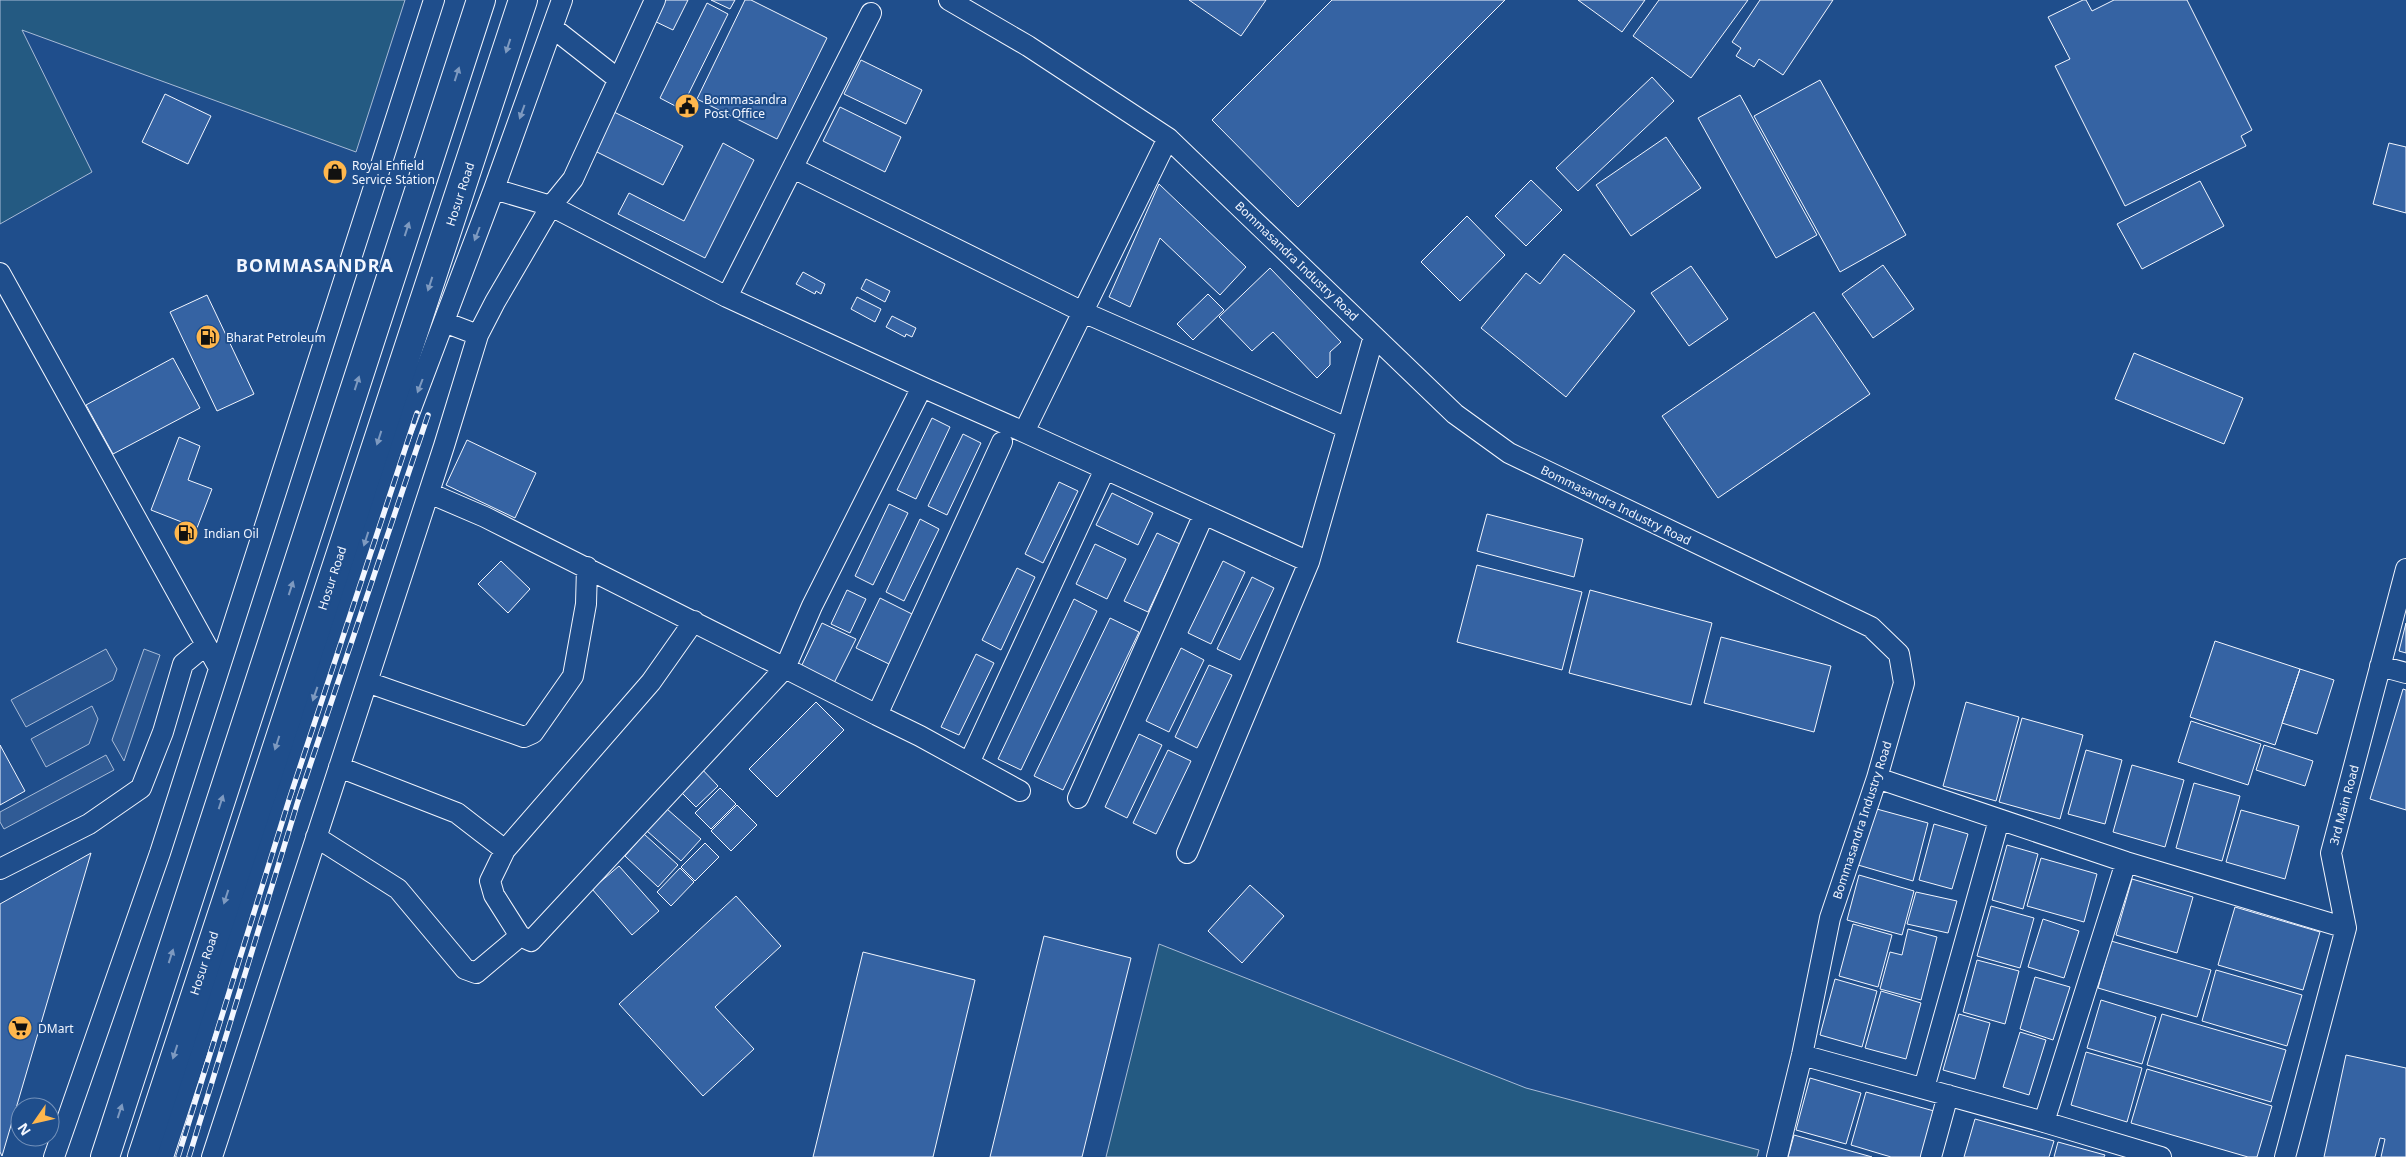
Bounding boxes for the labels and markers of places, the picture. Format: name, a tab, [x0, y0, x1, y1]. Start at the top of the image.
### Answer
place label: Bommasandra Post Office	[704, 91, 787, 122]
public building icon: Bommasandra Post Office	[674, 93, 700, 119]
place label: Royal Enfield Service Station	[352, 157, 435, 188]
shop icon: Royal Enfield Service Station	[322, 159, 348, 185]
fuel station icon: Bharat Petroleum	[195, 324, 221, 350]
place label: Bharat Petroleum	[226, 329, 326, 346]
fuel station icon: Indian Oil	[173, 520, 199, 546]
place label: Indian Oil	[204, 525, 259, 542]
supermarket icon: DMart	[7, 1015, 33, 1041]
place label: DMart	[38, 1020, 74, 1037]

